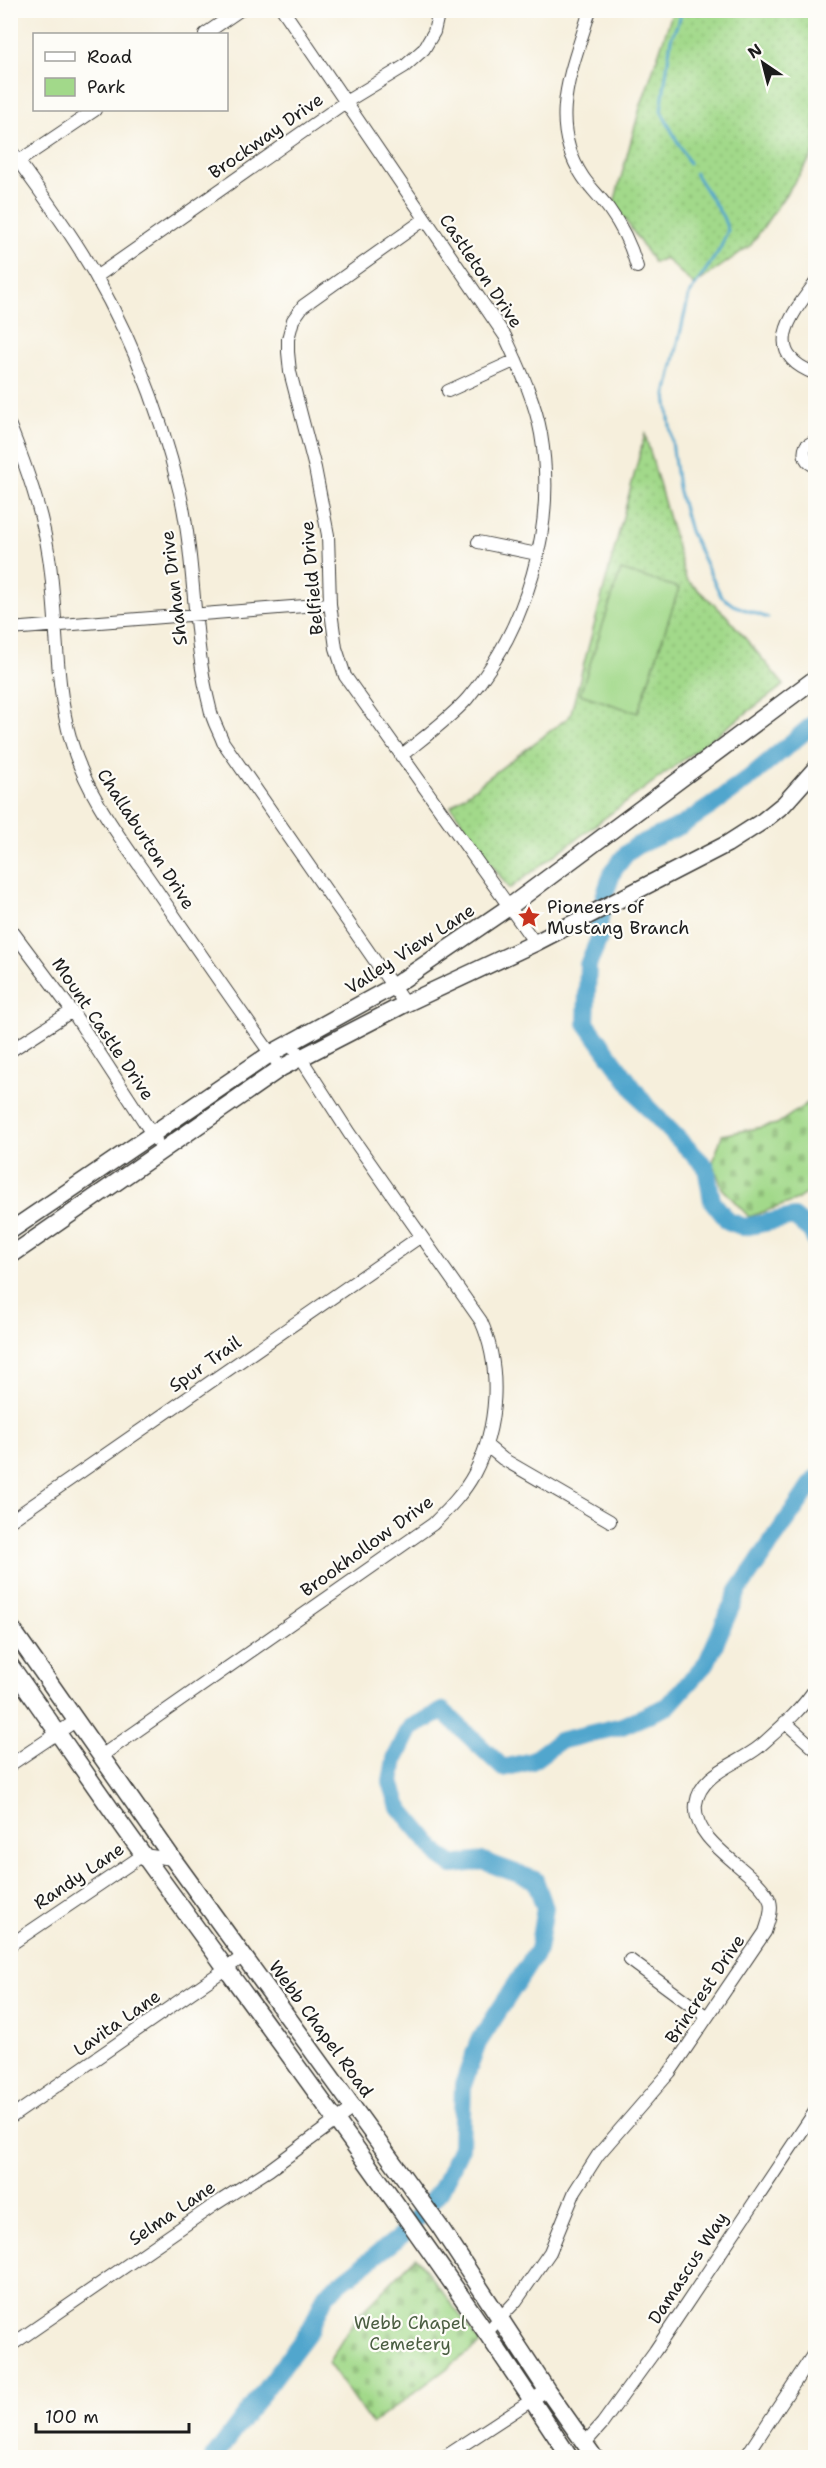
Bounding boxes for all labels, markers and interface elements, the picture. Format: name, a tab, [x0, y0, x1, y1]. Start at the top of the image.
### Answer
legend	[33, 33, 228, 111]
north arrow	[733, 33, 793, 93]
text: N	[743, 39, 766, 63]
text: Road	[87, 45, 132, 69]
text: Park	[87, 75, 126, 99]
street label: Brockway Drive	[204, 88, 328, 184]
street label: Castleton Drive	[434, 209, 528, 333]
street label: Belfield Drive	[295, 520, 329, 636]
street label: Shahan Drive	[155, 529, 193, 647]
street label: Challaburton Drive	[92, 764, 200, 914]
place label: Pioneers of Mustang Branch	[547, 895, 690, 940]
street label: Valley View Lane	[341, 898, 479, 1000]
place icon: Pioneers of Mustang Branch	[516, 904, 542, 930]
street label: Mount Castle Drive	[46, 953, 160, 1105]
street label: Spur Trail	[164, 1330, 246, 1398]
street label: Brookhollow Drive	[296, 1490, 438, 1602]
street label: Randy Lane	[29, 1837, 129, 1915]
street label: Brincrest Drive	[660, 1930, 750, 2048]
street label: Webb Chapel Road	[263, 1956, 379, 2102]
street label: Lavita Lane	[69, 1984, 165, 2062]
street label: Selma Lane	[124, 2175, 220, 2251]
street label: Damascus Way	[643, 2207, 733, 2329]
park label: Webb Chapel Cemetery	[354, 2311, 467, 2356]
scale bar	[36, 2396, 189, 2434]
text: 100 m	[45, 2405, 99, 2429]

